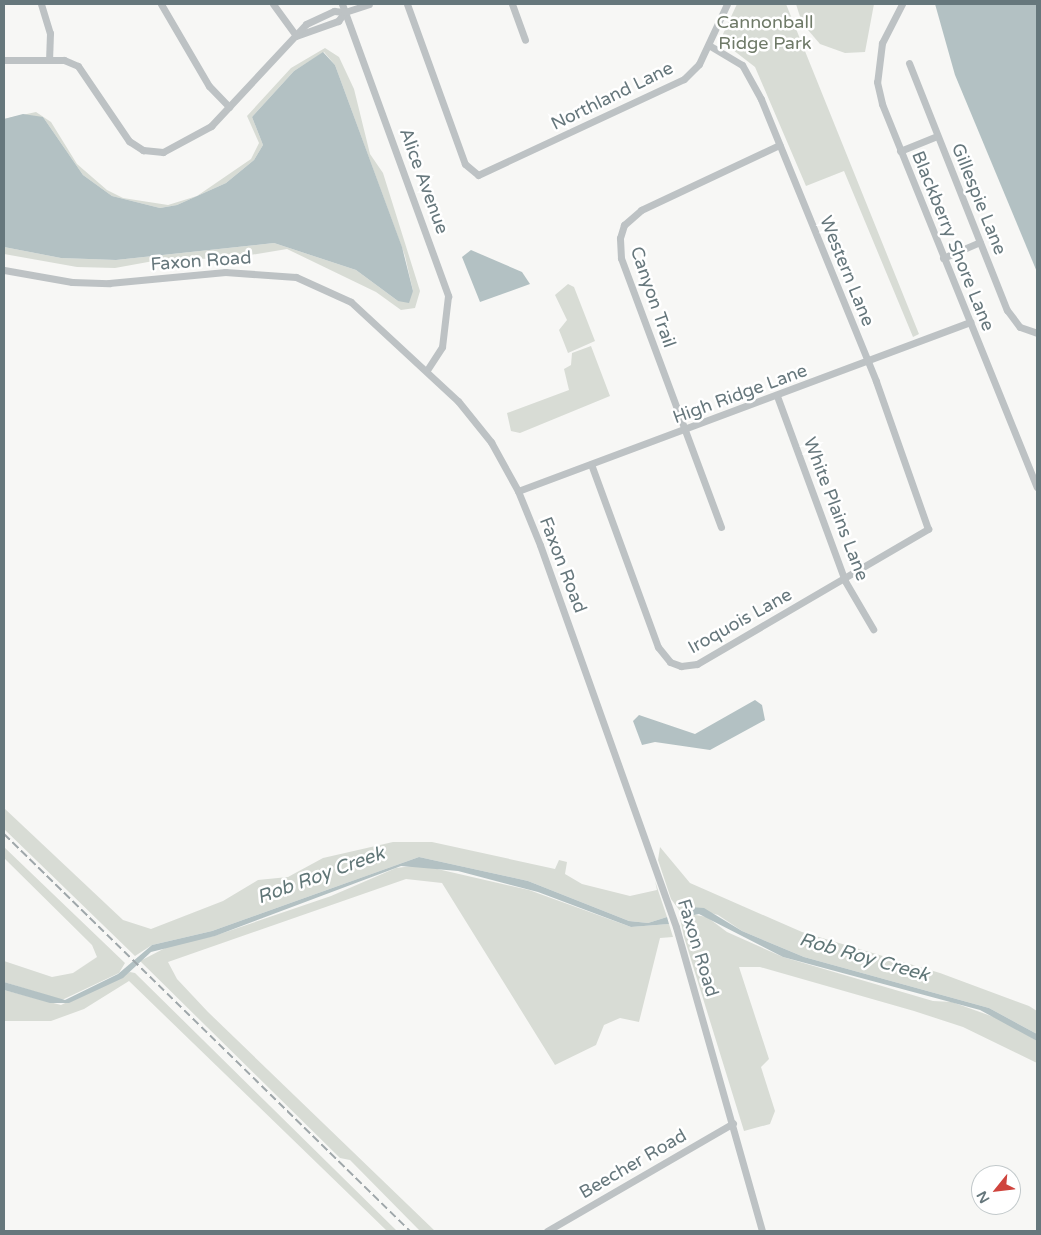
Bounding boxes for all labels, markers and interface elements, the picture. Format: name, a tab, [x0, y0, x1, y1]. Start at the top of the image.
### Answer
park label: Cannonball Ridge Park	[717, 12, 813, 54]
street label: Northland Lane	[547, 57, 677, 135]
street label: Alice Avenue	[395, 125, 453, 237]
street label: Gillespie Lane	[947, 140, 1011, 258]
street label: Blackberry Shore Lane	[907, 148, 999, 334]
street label: Western Lane	[815, 213, 879, 329]
street label: Canyon Trail	[626, 244, 680, 350]
street label: Faxon Road	[150, 247, 252, 275]
street label: High Ridge Lane	[670, 360, 810, 428]
street label: White Plains Lane	[799, 434, 873, 584]
street label: Faxon Road	[535, 514, 591, 616]
street label: Iroquois Lane	[684, 584, 796, 658]
water label: Rob Roy Creek	[254, 842, 388, 910]
street label: Faxon Road	[673, 897, 723, 999]
water label: Rob Roy Creek	[796, 929, 932, 987]
street label: Beecher Road	[576, 1125, 690, 1203]
north arrow	[971, 1165, 1021, 1215]
text: N	[973, 1188, 993, 1206]

